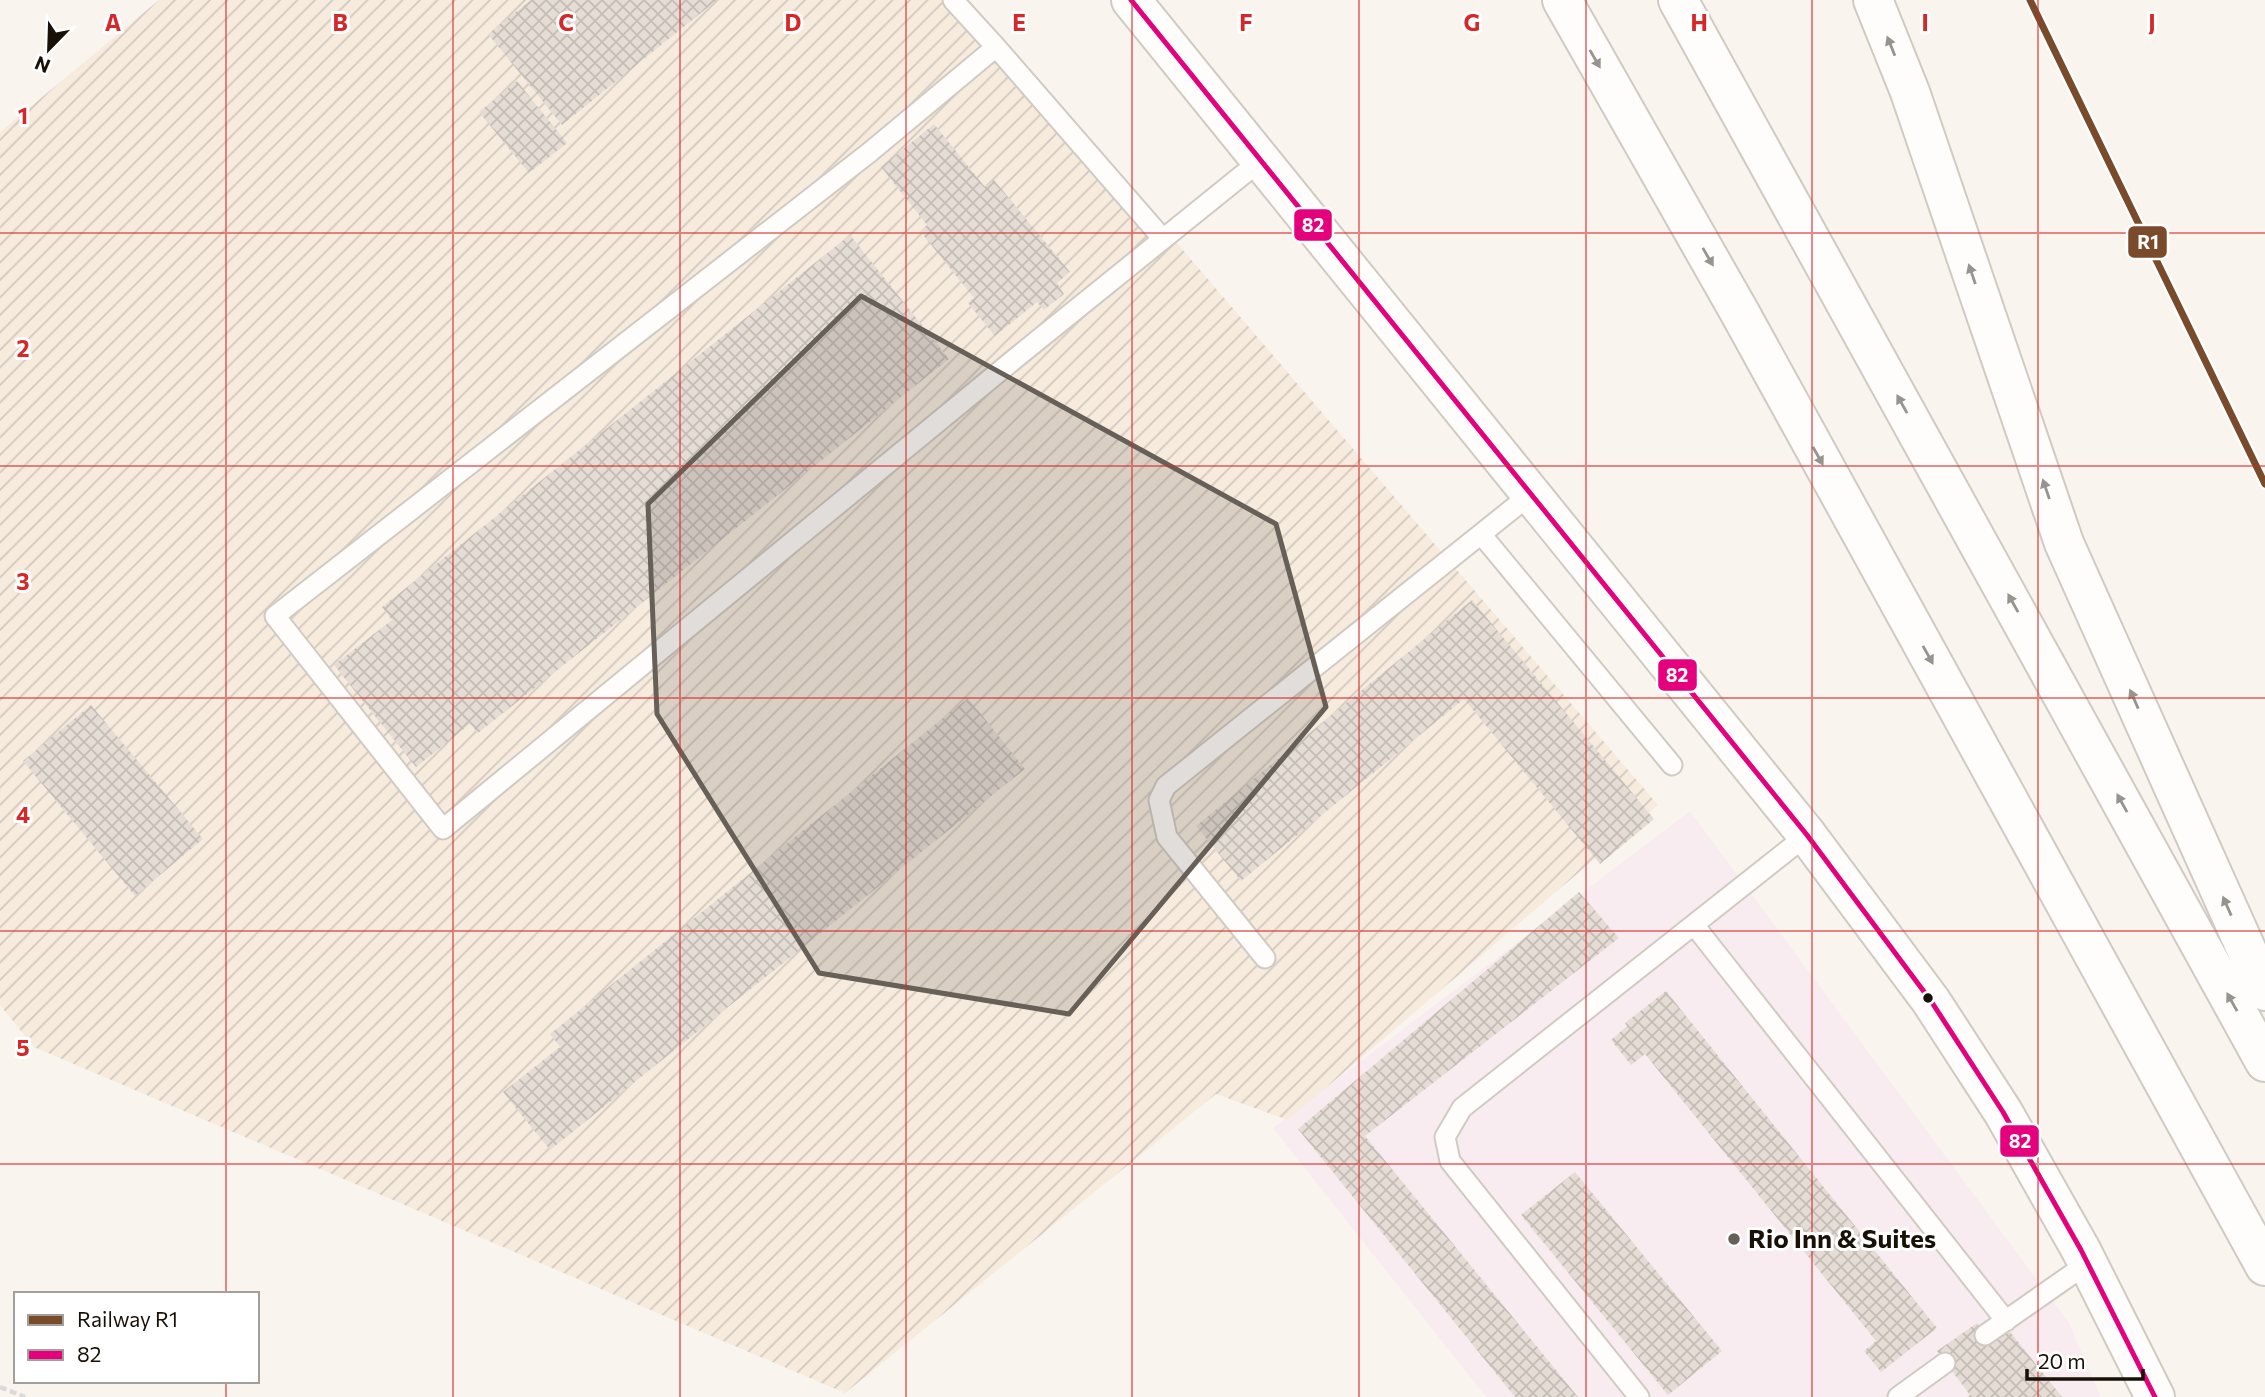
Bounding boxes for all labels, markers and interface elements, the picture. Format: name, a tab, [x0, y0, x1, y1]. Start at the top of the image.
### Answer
text: A	[105, 8, 122, 36]
text: B	[332, 8, 348, 36]
text: C	[558, 8, 574, 36]
text: D	[785, 8, 802, 36]
text: E	[1012, 8, 1026, 36]
text: F	[1239, 8, 1253, 36]
text: G	[1464, 8, 1480, 36]
text: H	[1690, 8, 1708, 36]
text: I	[1921, 8, 1929, 36]
text: J	[2148, 8, 2156, 36]
north arrow	[14, 14, 84, 84]
one-way arrow	[1886, 35, 1897, 56]
one-way arrow	[1589, 50, 1601, 69]
text: N	[31, 52, 53, 78]
text: 1	[18, 101, 28, 129]
line badge: 82	[1293, 208, 1333, 242]
text: 82	[1302, 213, 1324, 236]
line badge: R1	[2127, 225, 2168, 259]
text: R1	[2137, 230, 2159, 253]
one-way arrow	[1702, 247, 1714, 267]
one-way arrow	[1966, 263, 1977, 284]
text: 2	[16, 334, 30, 362]
one-way arrow	[1896, 395, 1908, 414]
one-way arrow	[1812, 446, 1824, 466]
one-way arrow	[2040, 479, 2051, 500]
text: 3	[16, 567, 30, 595]
one-way arrow	[2007, 594, 2019, 613]
one-way arrow	[1922, 646, 1934, 665]
line badge: 82	[1657, 658, 1698, 692]
text: 82	[1666, 663, 1688, 686]
one-way arrow	[2128, 688, 2139, 709]
one-way arrow	[2116, 793, 2128, 812]
text: 4	[16, 800, 30, 828]
one-way arrow	[2221, 896, 2233, 916]
unlabelled marker	[1921, 991, 1935, 1005]
one-way arrow	[2226, 992, 2238, 1012]
text: 5	[16, 1033, 30, 1061]
line badge: 82	[1999, 1124, 2040, 1158]
text: 82	[2009, 1129, 2031, 1152]
place label: Rio Inn & Suites	[1748, 1222, 1936, 1253]
marker: Rio Inn & Suites	[1726, 1231, 1742, 1247]
legend	[14, 1292, 259, 1383]
text: Railway R1	[77, 1306, 178, 1331]
scale bar	[2027, 1338, 2142, 1382]
text: 82	[77, 1341, 101, 1366]
text: 20 m	[2038, 1348, 2086, 1373]

